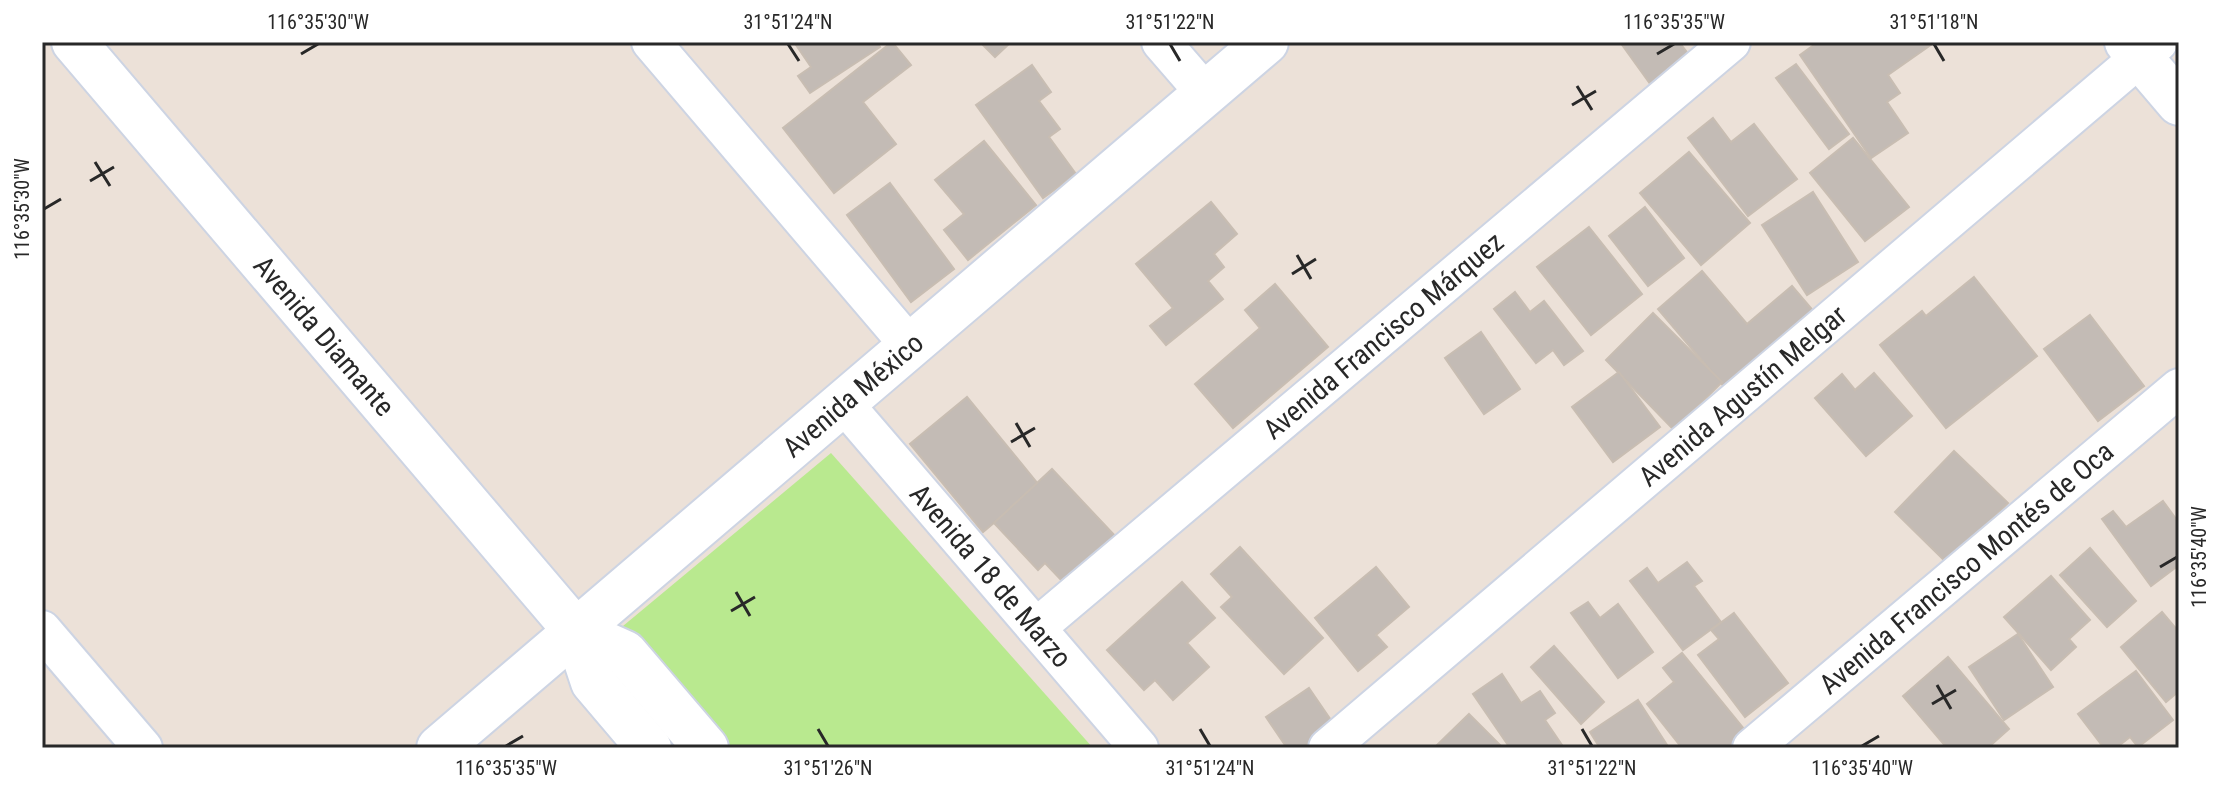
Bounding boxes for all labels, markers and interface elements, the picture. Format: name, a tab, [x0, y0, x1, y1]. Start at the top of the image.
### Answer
text: 116°35'30"W	[267, 10, 369, 34]
text: 31°51'24"N	[743, 10, 833, 34]
text: 31°51'22"N	[1125, 10, 1215, 34]
text: 116°35'35"W	[1623, 10, 1725, 34]
text: 31°51'18"N	[1889, 10, 1979, 34]
text: 116°35'30"W	[10, 158, 34, 260]
street label: Avenida Francisco Márquez	[1256, 225, 1510, 446]
street label: Avenida Diamante	[247, 249, 402, 422]
street label: Avenida Agustín Melgar	[1632, 298, 1853, 493]
street label: Avenida México	[776, 326, 930, 464]
street label: Avenida Francisco Montés de Oca	[1812, 434, 2120, 701]
street label: Avenida 18 de Marzo	[903, 477, 1079, 674]
text: 116°35'40"W	[2187, 506, 2211, 608]
text: 116°35'35"W	[455, 756, 557, 780]
text: 31°51'26"N	[783, 756, 873, 780]
text: 31°51'24"N	[1165, 756, 1255, 780]
text: 31°51'22"N	[1547, 756, 1637, 780]
text: 116°35'40"W	[1811, 756, 1913, 780]

